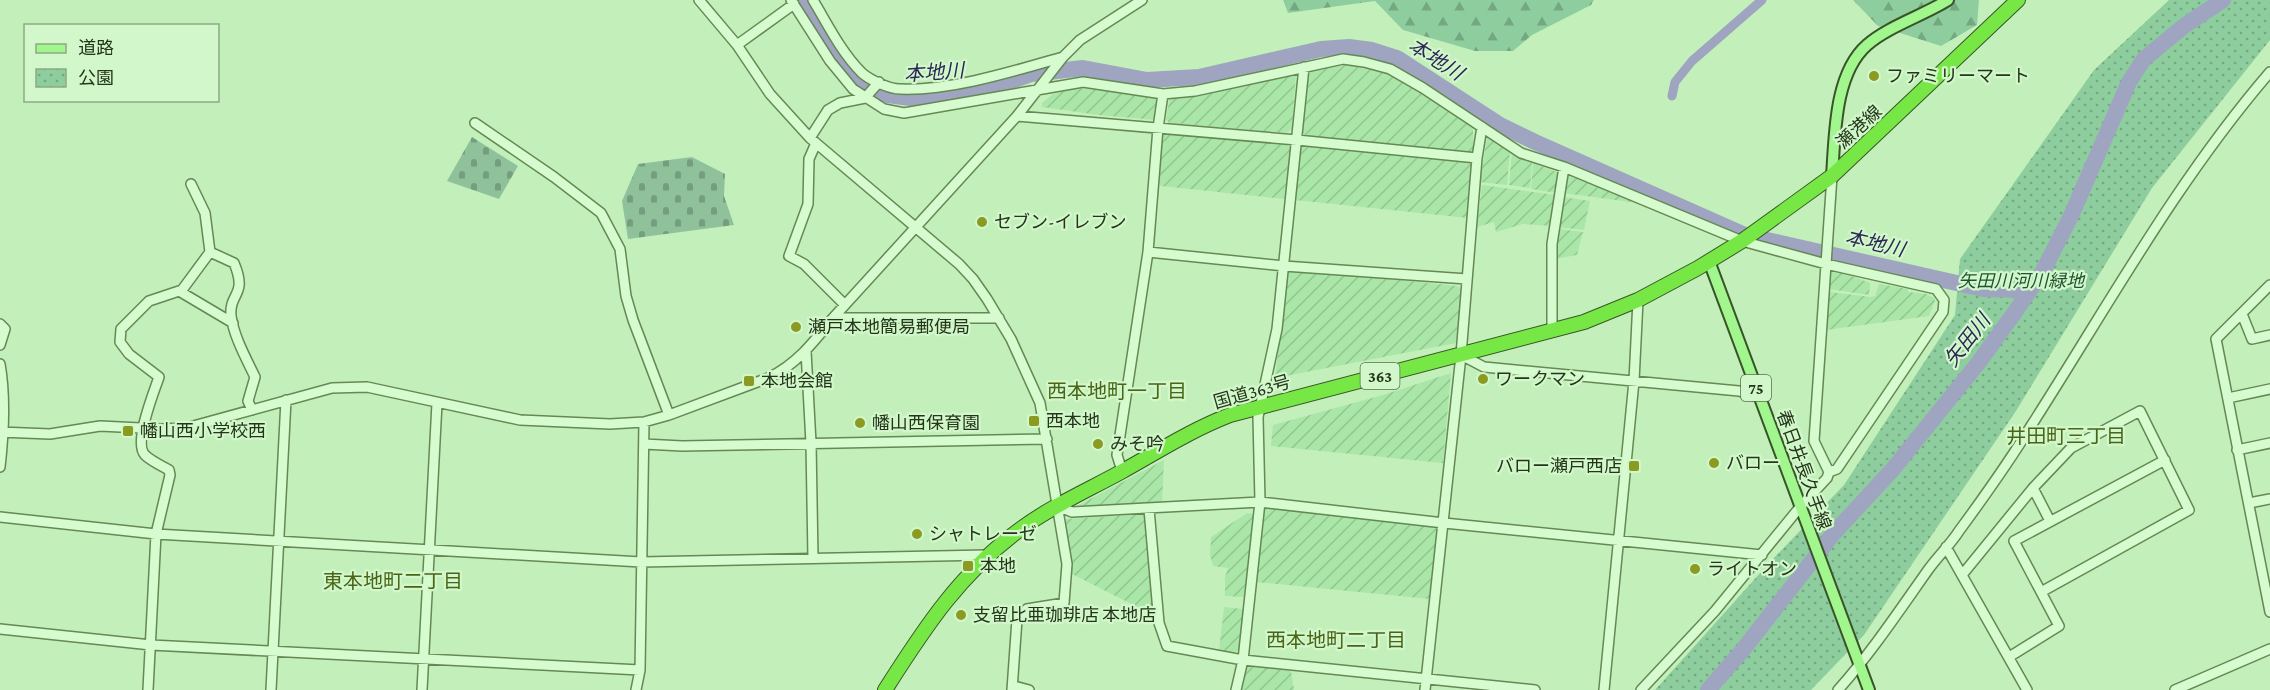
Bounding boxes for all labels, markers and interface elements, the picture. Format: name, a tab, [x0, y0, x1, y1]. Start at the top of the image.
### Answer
legend	[24, 24, 219, 102]
water label: 本地川	[1405, 34, 1469, 85]
text: 道路	[78, 38, 114, 58]
water label: 本地川	[903, 59, 967, 85]
place label: ファミリーマート	[1886, 66, 2030, 86]
text: 公園	[78, 68, 114, 88]
marker: ファミリーマート	[1867, 69, 1881, 83]
street label: 瀬港線	[1832, 101, 1886, 153]
place label: セブン-イレブン	[994, 212, 1127, 232]
marker: セブン-イレブン	[975, 215, 989, 229]
water label: 本地川	[1843, 226, 1909, 261]
park label: 矢田川河川緑地	[1958, 271, 2086, 291]
water label: 矢田川	[1940, 308, 1995, 370]
place label: 瀬戸本地簡易郵便局	[808, 317, 970, 337]
marker: 瀬戸本地簡易郵便局	[789, 320, 803, 334]
road number: 363	[1360, 363, 1400, 389]
place label: ワークマン	[1495, 369, 1585, 389]
place label: 本地会館	[761, 371, 833, 391]
street label: 国道363号	[1211, 371, 1293, 413]
marker: ワークマン	[1476, 372, 1490, 386]
marker: 本地会館	[742, 374, 756, 388]
road number: 75	[1741, 375, 1771, 401]
district label: 西本地町一丁目	[1047, 380, 1187, 402]
street label: 春日井長久手線	[1773, 407, 1835, 533]
place label: 西本地	[1046, 411, 1100, 431]
place label: 幡山西保育園	[872, 413, 980, 433]
marker: 西本地	[1027, 414, 1041, 428]
marker: 幡山西保育園	[853, 416, 867, 430]
place label: 幡山西小学校西	[140, 421, 266, 441]
marker: 幡山西小学校西	[121, 424, 135, 438]
district label: 井田町三丁目	[2006, 425, 2126, 447]
place label: みそ吟	[1110, 434, 1164, 454]
marker: みそ吟	[1091, 437, 1105, 451]
place label: バロー	[1726, 453, 1780, 473]
place label: バロー瀬戸西店	[1496, 456, 1622, 476]
marker: バロー	[1707, 456, 1721, 470]
marker: バロー瀬戸西店	[1627, 459, 1641, 473]
place label: シャトレーゼ	[929, 524, 1037, 544]
marker: シャトレーゼ	[910, 527, 924, 541]
place label: 本地	[980, 556, 1016, 576]
marker: 本地	[961, 559, 975, 573]
place label: ライトオン	[1707, 559, 1797, 579]
marker: ライトオン	[1688, 562, 1702, 576]
district label: 東本地町二丁目	[323, 570, 463, 592]
place label: 支留比亜珈琲店 本地店	[973, 605, 1156, 625]
marker: 支留比亜珈琲店 本地店	[954, 608, 968, 622]
district label: 西本地町二丁目	[1266, 629, 1406, 651]

